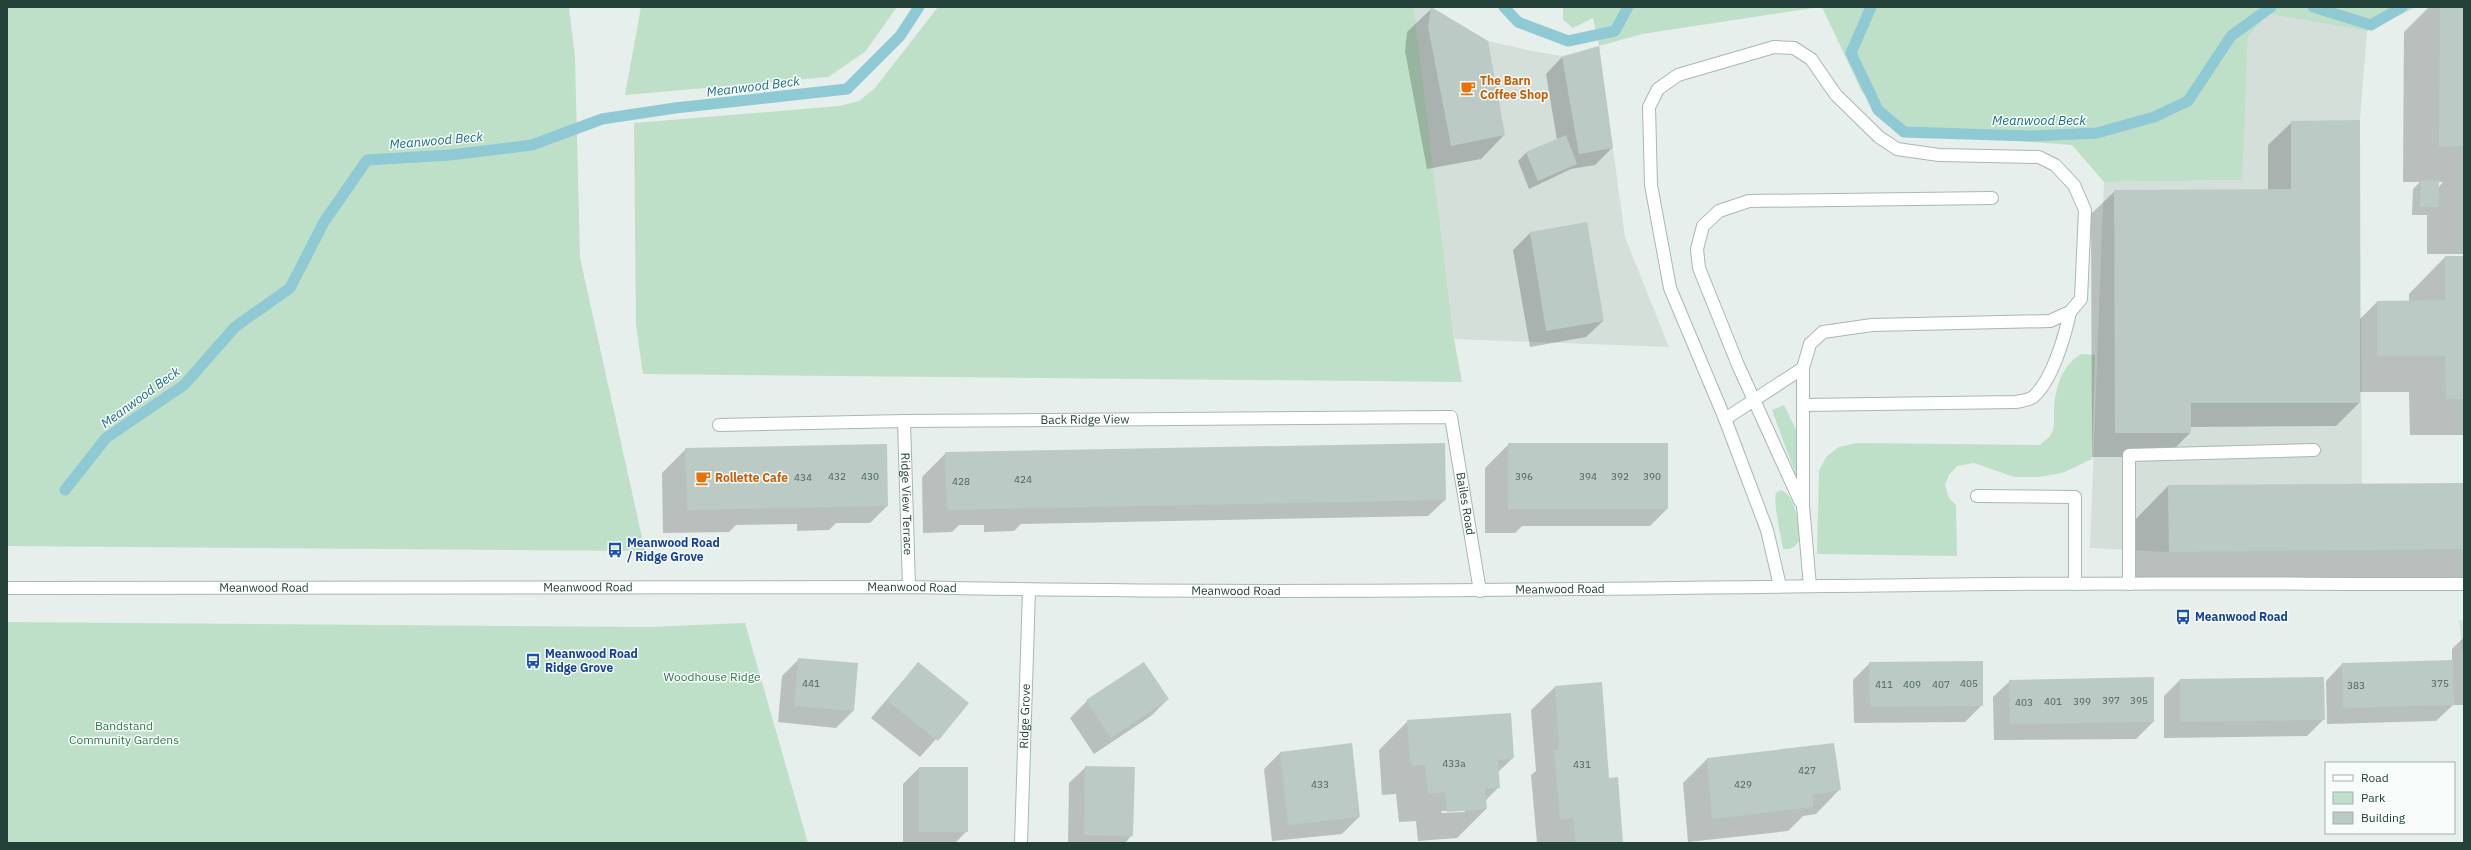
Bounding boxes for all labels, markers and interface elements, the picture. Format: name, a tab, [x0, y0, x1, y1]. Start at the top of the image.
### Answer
water label: Meanwood Beck	[705, 72, 801, 101]
place label: The Barn Coffee Shop	[1480, 73, 1548, 102]
cafe icon: The Barn Coffee Shop	[1459, 79, 1477, 97]
water label: Meanwood Beck	[1992, 112, 2086, 129]
water label: Meanwood Beck	[389, 128, 484, 153]
water label: Meanwood Beck	[97, 363, 183, 432]
street label: Back Ridge View	[1040, 411, 1129, 427]
street label: Ridge View Terrace	[898, 452, 916, 556]
cafe icon: Rollette Cafe	[694, 469, 712, 487]
place label: Rollette Cafe	[715, 470, 788, 485]
house number: 432	[828, 470, 846, 483]
house number: 430	[861, 470, 879, 483]
house number: 396	[1515, 470, 1533, 483]
house number: 394	[1579, 470, 1597, 483]
house number: 392	[1611, 470, 1629, 483]
house number: 390	[1643, 470, 1661, 483]
house number: 434	[794, 471, 812, 484]
street label: Bailes Road	[1453, 471, 1479, 536]
house number: 424	[1014, 473, 1032, 486]
house number: 428	[952, 475, 970, 488]
place label: Meanwood Road / Ridge Grove	[627, 535, 720, 564]
bus stop icon: Meanwood Road / Ridge Grove	[606, 541, 624, 559]
street label: Meanwood Road	[543, 579, 633, 594]
street label: Meanwood Road	[867, 579, 957, 595]
street label: Meanwood Road	[219, 580, 309, 595]
street label: Meanwood Road	[1515, 581, 1605, 597]
street label: Meanwood Road	[1191, 583, 1281, 598]
bus stop icon: Meanwood Road	[2174, 608, 2192, 626]
place label: Meanwood Road	[2195, 609, 2288, 624]
place label: Meanwood Road Ridge Grove	[545, 646, 638, 675]
bus stop icon: Meanwood Road Ridge Grove	[524, 652, 542, 670]
park label: Woodhouse Ridge	[663, 669, 761, 684]
house number: 441	[802, 677, 820, 690]
house number: 405	[1960, 677, 1978, 690]
house number: 375	[2431, 677, 2449, 690]
house number: 411	[1875, 678, 1893, 691]
house number: 409	[1903, 678, 1921, 691]
house number: 407	[1932, 678, 1950, 691]
house number: 383	[2347, 679, 2365, 692]
street label: Ridge Grove	[1016, 683, 1033, 749]
house number: 397	[2102, 694, 2120, 707]
house number: 395	[2130, 694, 2148, 707]
house number: 401	[2044, 695, 2062, 708]
house number: 399	[2073, 695, 2091, 708]
house number: 403	[2015, 696, 2033, 709]
park label: Bandstand Community Gardens	[69, 718, 179, 747]
house number: 433a	[1442, 757, 1466, 770]
house number: 431	[1573, 758, 1591, 771]
legend	[2325, 762, 2455, 834]
house number: 427	[1798, 764, 1816, 777]
text: Road	[2361, 770, 2389, 785]
house number: 433	[1311, 778, 1329, 791]
house number: 429	[1734, 778, 1752, 791]
text: Park	[2361, 790, 2386, 805]
text: Building	[2361, 810, 2406, 825]

